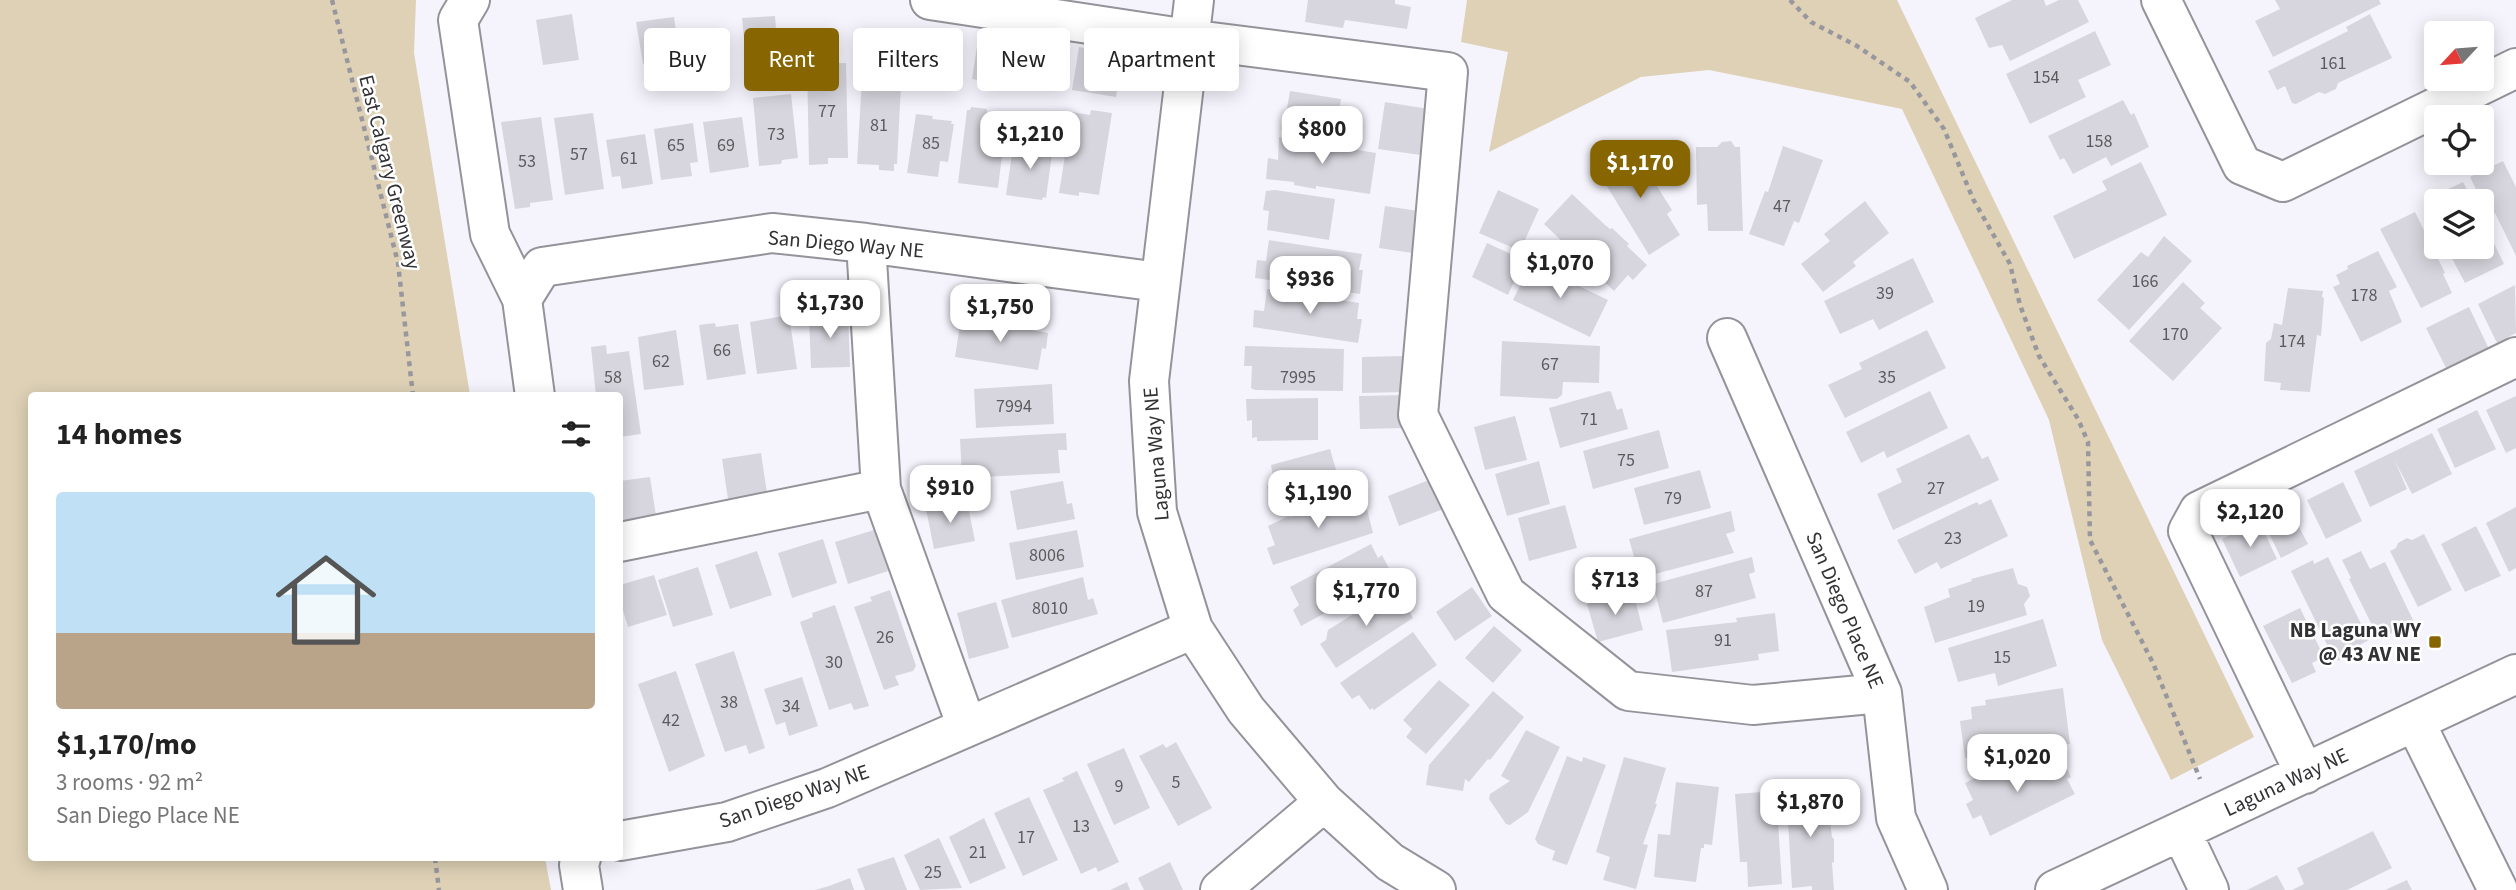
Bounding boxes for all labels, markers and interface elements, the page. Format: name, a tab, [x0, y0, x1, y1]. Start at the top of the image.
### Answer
north arrow	[2424, 21, 2494, 91]
map controls	[2424, 21, 2494, 259]
chip: Buy	[644, 28, 730, 91]
chip: Rent	[744, 28, 839, 91]
chip: Filters	[853, 28, 963, 91]
chip: New	[977, 28, 1070, 91]
chip: Apartment	[1084, 28, 1239, 91]
house number: 161	[2320, 51, 2346, 76]
house number: 154	[2033, 65, 2059, 90]
street label: East Calgary Greenway	[351, 72, 429, 273]
house number: 77	[818, 99, 836, 124]
button: locate	[2424, 105, 2494, 175]
pin: $800	[1281, 106, 1363, 166]
pin: $1,210	[973, 111, 1087, 171]
text: $800	[1298, 112, 1346, 145]
house number: 81	[870, 113, 888, 138]
text: $1,210	[996, 117, 1064, 150]
house number: 73	[767, 122, 785, 147]
house number: 158	[2086, 129, 2112, 154]
house number: 85	[922, 131, 940, 156]
house number: 65	[667, 133, 685, 158]
house number: 69	[717, 133, 735, 158]
pin: $1,170	[1583, 140, 1697, 200]
house number: 57	[570, 142, 588, 167]
house number: 61	[620, 146, 638, 171]
text: $1,170	[1606, 146, 1674, 179]
house number: 53	[518, 149, 536, 174]
button: layers	[2424, 189, 2494, 259]
house number: 47	[1773, 194, 1791, 219]
street label: San Diego Way NE	[766, 222, 926, 266]
pin: $1,070	[1503, 240, 1617, 300]
text: $1,070	[1526, 246, 1594, 279]
pin: $936	[1269, 256, 1351, 316]
text: $936	[1286, 262, 1334, 295]
house number: 166	[2132, 269, 2158, 294]
pin: $1,730	[773, 280, 887, 340]
house number: 39	[1876, 281, 1894, 306]
house number: 178	[2351, 283, 2377, 308]
pin: $1,750	[943, 284, 1057, 344]
text: $1,730	[796, 286, 864, 319]
text: $1,750	[966, 290, 1034, 323]
house number: 170	[2162, 322, 2188, 347]
house number: 174	[2279, 329, 2305, 354]
house number: 66	[713, 338, 731, 363]
house number: 62	[652, 349, 670, 374]
house number: 67	[1541, 352, 1559, 377]
house number: 58	[604, 365, 622, 390]
house number: 7995	[1280, 365, 1316, 390]
house number: 35	[1878, 365, 1896, 390]
street label: Laguna Way NE	[1135, 386, 1177, 522]
house number: 7994	[996, 394, 1032, 419]
house number: 71	[1580, 407, 1598, 432]
text: 14 homes	[56, 413, 182, 456]
icon: filters	[557, 415, 595, 453]
house number: 75	[1617, 448, 1635, 473]
pin: $910	[909, 466, 991, 525]
pin: $1,190	[1261, 470, 1375, 530]
text: $910	[926, 471, 974, 504]
text: $1,190	[1284, 476, 1352, 509]
house number: 27	[1927, 476, 1945, 501]
house number: 79	[1664, 486, 1682, 511]
pin: $2,120	[2193, 490, 2307, 549]
text: $2,120	[2216, 495, 2284, 528]
house number: 23	[1944, 526, 1962, 551]
street label: San Diego Place NE	[1798, 527, 1892, 693]
icon: home	[263, 537, 389, 663]
house number: 8006	[1029, 543, 1065, 568]
pin: $713	[1574, 558, 1656, 617]
text: $713	[1591, 563, 1639, 596]
pin: $1,770	[1309, 568, 1423, 628]
text: $1,770	[1332, 574, 1400, 607]
house number: 87	[1695, 579, 1713, 604]
house number: 19	[1967, 594, 1985, 619]
house number: 8010	[1032, 596, 1068, 621]
place label: NB Laguna WY @ 43 AV NE	[2290, 615, 2422, 669]
house number: 26	[876, 625, 894, 650]
house number: 91	[1714, 628, 1732, 653]
marker: NB Laguna WY @ 43 AV NE	[2427, 634, 2443, 650]
house number: 15	[1993, 645, 2011, 670]
house number: 30	[825, 650, 843, 675]
house number: 38	[720, 690, 738, 715]
house number: 34	[782, 694, 800, 719]
house number: 42	[662, 708, 680, 733]
text: $1,170/mo	[56, 723, 197, 766]
pin: $1,020	[1960, 734, 2074, 794]
text: $1,020	[1983, 740, 2051, 773]
street label: Laguna Way NE	[2219, 740, 2353, 824]
street label: San Diego Way NE	[715, 756, 873, 836]
text: 3 rooms · 92 m²	[56, 766, 203, 799]
house number: 5	[1172, 770, 1181, 795]
house number: 9	[1115, 774, 1124, 799]
pin: $1,870	[1753, 780, 1867, 839]
text: $1,870	[1776, 785, 1844, 818]
text: San Diego Place NE	[56, 799, 240, 832]
house number: 13	[1072, 814, 1090, 839]
house number: 17	[1017, 825, 1035, 850]
house number: 21	[969, 840, 987, 865]
house number: 25	[924, 860, 942, 885]

